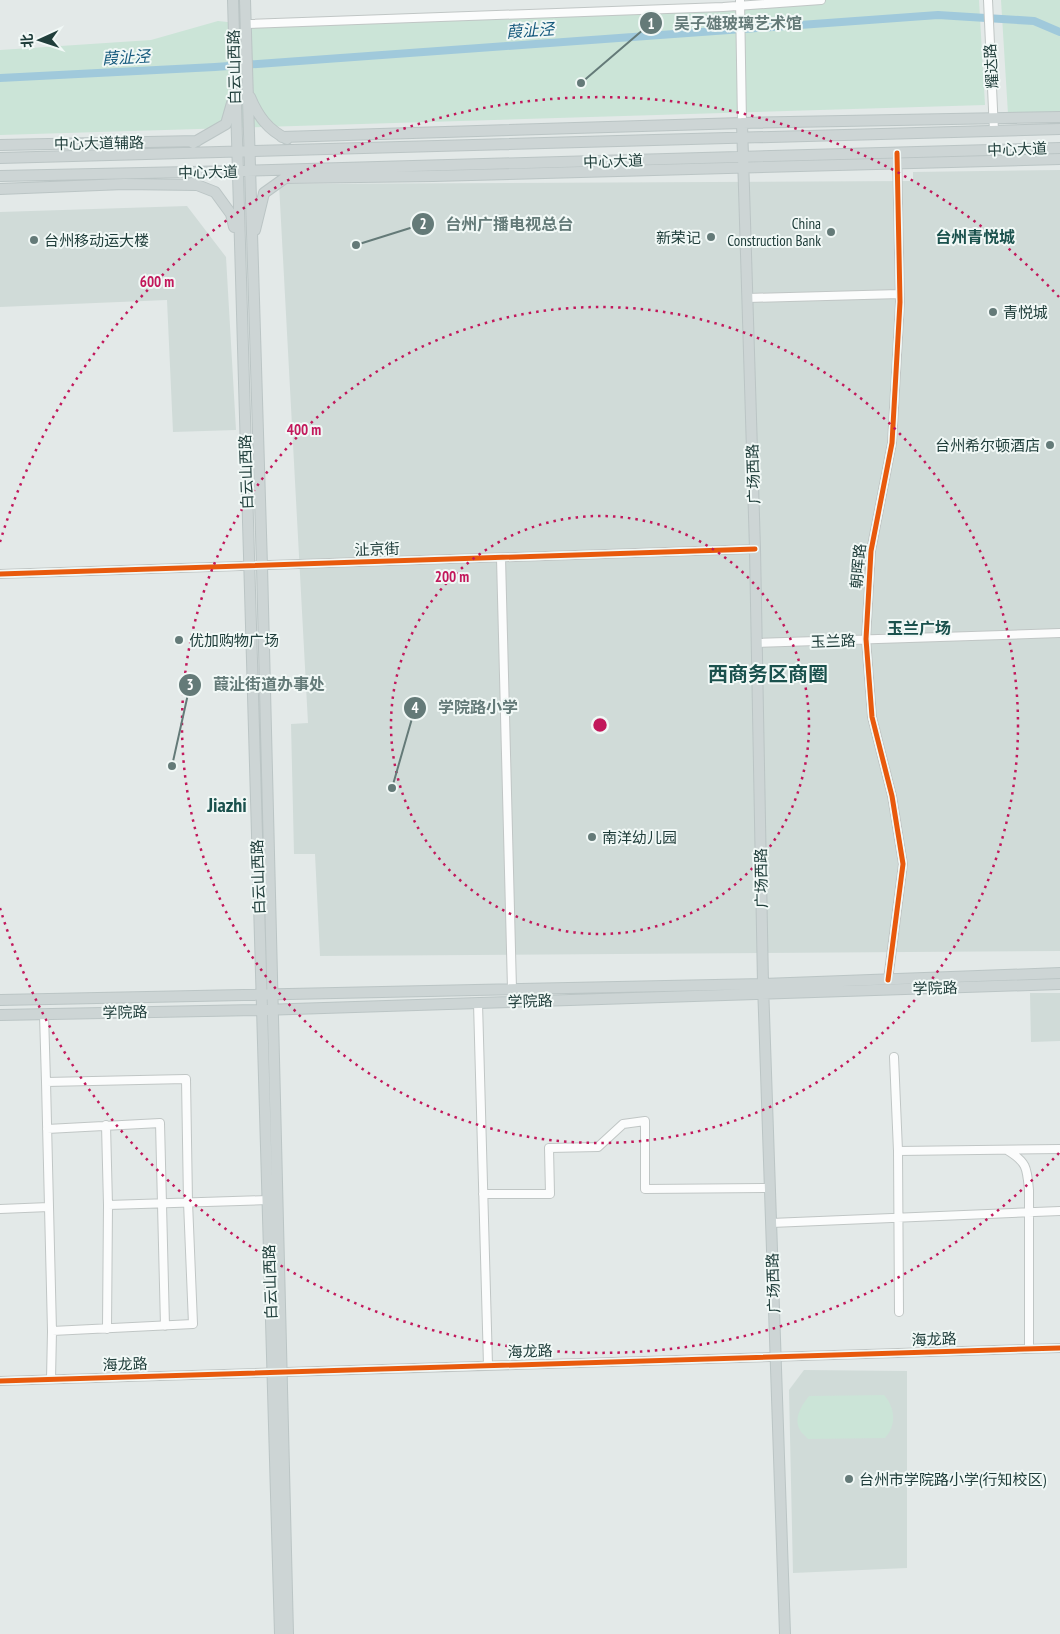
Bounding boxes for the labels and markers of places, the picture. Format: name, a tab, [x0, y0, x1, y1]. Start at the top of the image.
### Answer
callout: 吴子雄玻璃艺术馆	[639, 8, 812, 39]
callout: 台州广播电视总台	[410, 209, 583, 240]
place label: China Construction Bank	[727, 214, 821, 250]
marker: China Construction Bank	[825, 226, 837, 238]
place label: 新荣记	[656, 228, 701, 247]
place label: 台州移动运大楼	[44, 231, 149, 250]
marker: 新荣记	[705, 231, 717, 243]
marker: 台州移动运大楼	[28, 234, 40, 246]
place label: 青悦城	[1003, 303, 1048, 322]
marker: 青悦城	[987, 306, 999, 318]
place label: 台州希尔顿酒店	[935, 436, 1040, 455]
marker: 台州希尔顿酒店	[1044, 439, 1056, 451]
place label: 优加购物广场	[189, 631, 279, 650]
marker: 优加购物广场	[173, 634, 185, 646]
callout: 葭沚街道办事处	[178, 669, 335, 700]
callout: 学院路小学	[403, 692, 528, 723]
centre of rings	[591, 716, 609, 734]
place label: 南洋幼儿园	[602, 828, 677, 847]
marker: 南洋幼儿园	[586, 831, 598, 843]
place label: 台州市学院路小学(行知校区)	[859, 1470, 1046, 1489]
marker: 台州市学院路小学(行知校区)	[843, 1473, 855, 1485]

